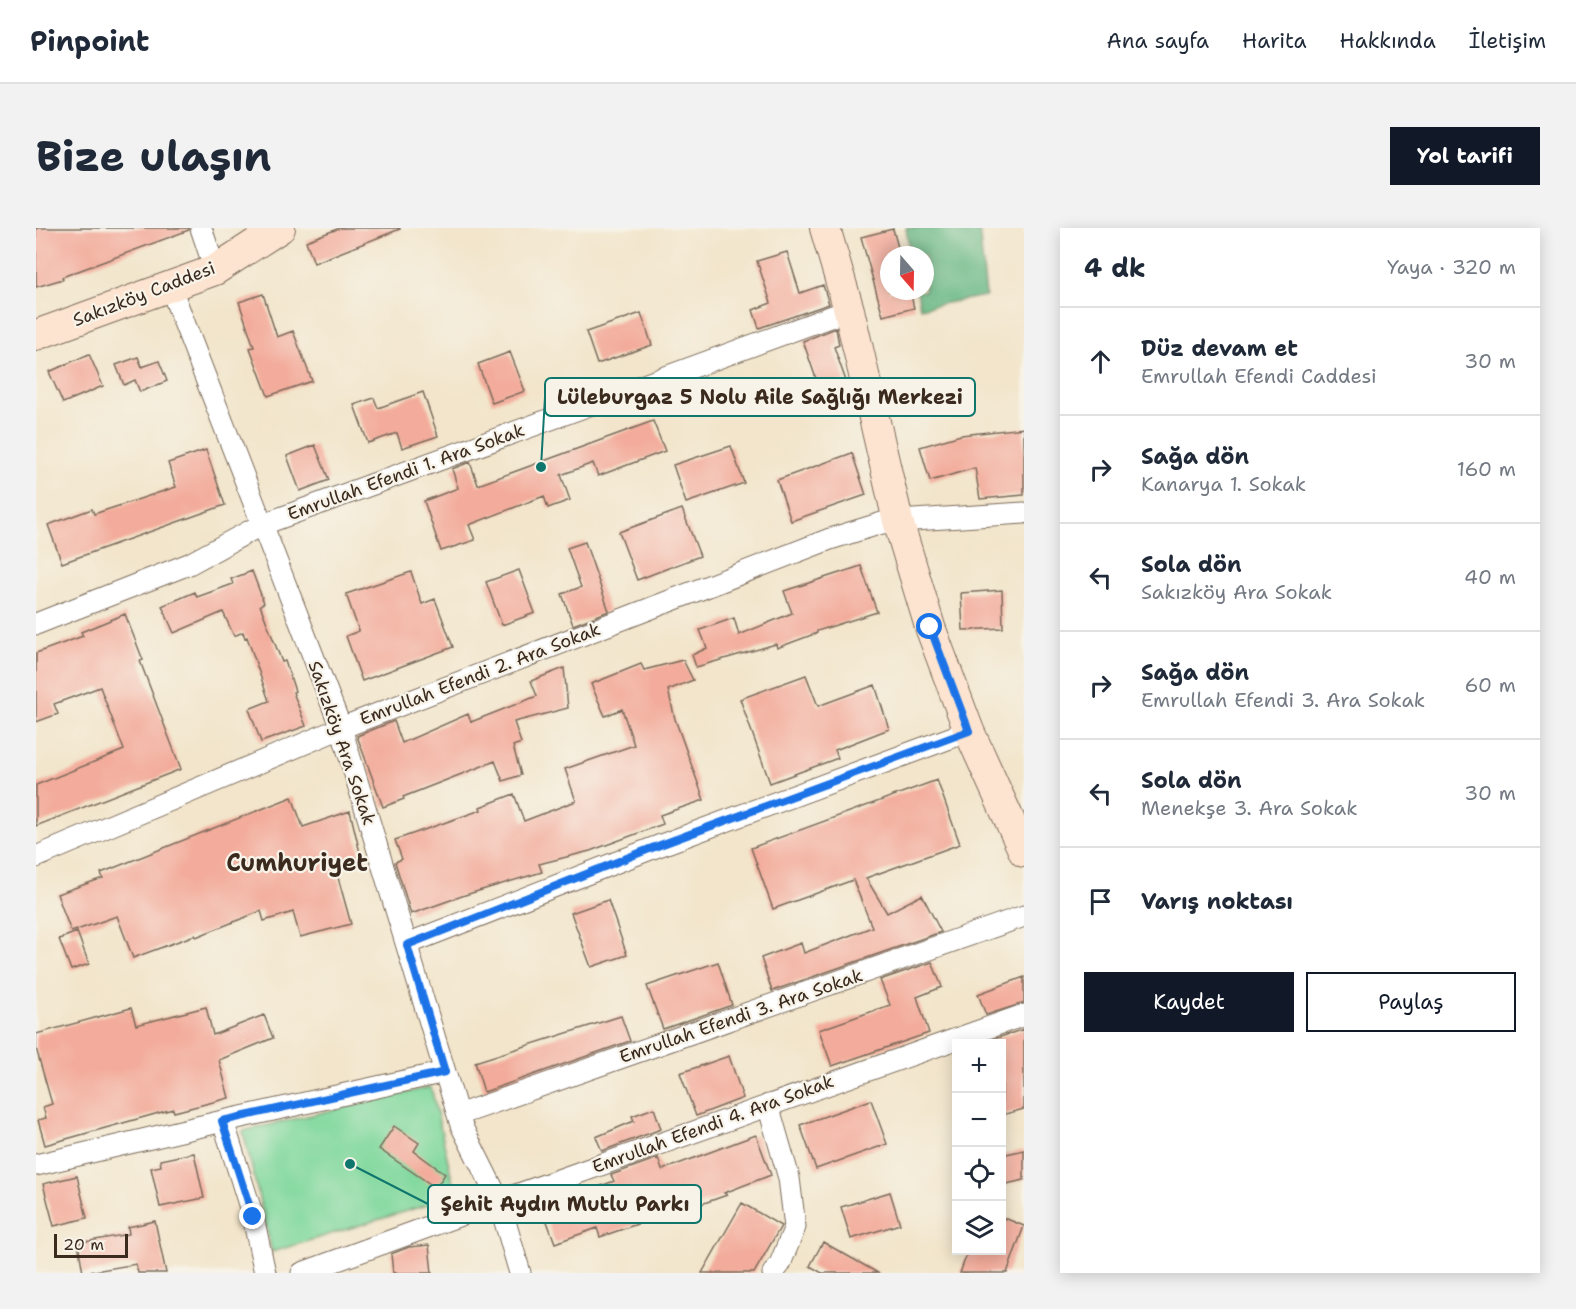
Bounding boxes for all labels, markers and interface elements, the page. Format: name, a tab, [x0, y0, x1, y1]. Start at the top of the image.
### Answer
text: Pinpoint	[30, 22, 149, 60]
text: Ana sayfa	[1107, 27, 1209, 55]
text: Harita	[1242, 27, 1307, 55]
text: Hakkında	[1340, 27, 1436, 55]
text: İletişim	[1469, 27, 1546, 55]
button: Yol tarifi	[1390, 127, 1540, 185]
text: Bize ulaşın	[36, 128, 271, 184]
north arrow	[880, 246, 934, 300]
text: 4 dk	[1084, 250, 1146, 285]
text: Yaya · 320 m	[1387, 254, 1516, 280]
street label: Sakızköy Caddesi	[69, 256, 219, 332]
text: Düz devam et	[1141, 334, 1298, 363]
icon: ahead	[1084, 345, 1117, 378]
text: 30 m	[1464, 348, 1516, 374]
text: Emrullah Efendi Caddesi	[1141, 363, 1377, 389]
callout: Lüleburgaz 5 Nolu Aile Sağlığı Merkezi	[545, 378, 975, 416]
text: Lüleburgaz 5 Nolu Aile Sağlığı Merkezi	[557, 384, 963, 410]
street label: Emrullah Efendi 1. Ara Sokak	[284, 418, 528, 526]
text: Sağa dön	[1141, 442, 1249, 471]
icon: right	[1084, 453, 1117, 486]
text: 160 m	[1457, 456, 1516, 482]
text: Kanarya 1. Sokak	[1141, 471, 1306, 497]
text: Sola dön	[1141, 550, 1242, 579]
icon: left	[1084, 561, 1117, 594]
text: 40 m	[1464, 564, 1516, 590]
text: Sakızköy Ara Sokak	[1141, 579, 1332, 605]
route start	[916, 613, 942, 639]
street label: Emrullah Efendi 2. Ara Sokak	[356, 617, 604, 731]
street label: Sakızköy Ara Sokak	[303, 658, 381, 828]
text: Sağa dön	[1141, 658, 1249, 687]
icon: right	[1084, 669, 1117, 702]
text: 60 m	[1464, 672, 1516, 698]
text: Emrullah Efendi 3. Ara Sokak	[1141, 687, 1425, 713]
text: Sola dön	[1141, 766, 1242, 795]
icon: left	[1084, 777, 1117, 810]
text: 30 m	[1464, 780, 1516, 806]
text: Menekşe 3. Ara Sokak	[1141, 795, 1358, 821]
district label: Cumhuriyet	[226, 847, 368, 879]
icon: arrive	[1084, 885, 1117, 918]
text: Varış noktası	[1141, 887, 1293, 916]
street label: Emrullah Efendi 3. Ara Sokak	[616, 963, 866, 1069]
button: Kaydet	[1084, 972, 1294, 1032]
button: Paylaş	[1306, 972, 1516, 1032]
map controls	[952, 1039, 1006, 1255]
button: +	[952, 1039, 1006, 1093]
street label: Emrullah Efendi 4. Ara Sokak	[589, 1069, 837, 1179]
button: −	[952, 1093, 1006, 1147]
button: locate	[952, 1147, 1006, 1201]
callout: Şehit Aydın Mutlu Parkı	[428, 1185, 701, 1223]
text: Şehit Aydın Mutlu Parkı	[440, 1191, 690, 1217]
button: layers	[952, 1201, 1006, 1255]
route end	[239, 1203, 265, 1229]
scale bar	[54, 1231, 128, 1258]
text: 20 m	[63, 1234, 104, 1255]

